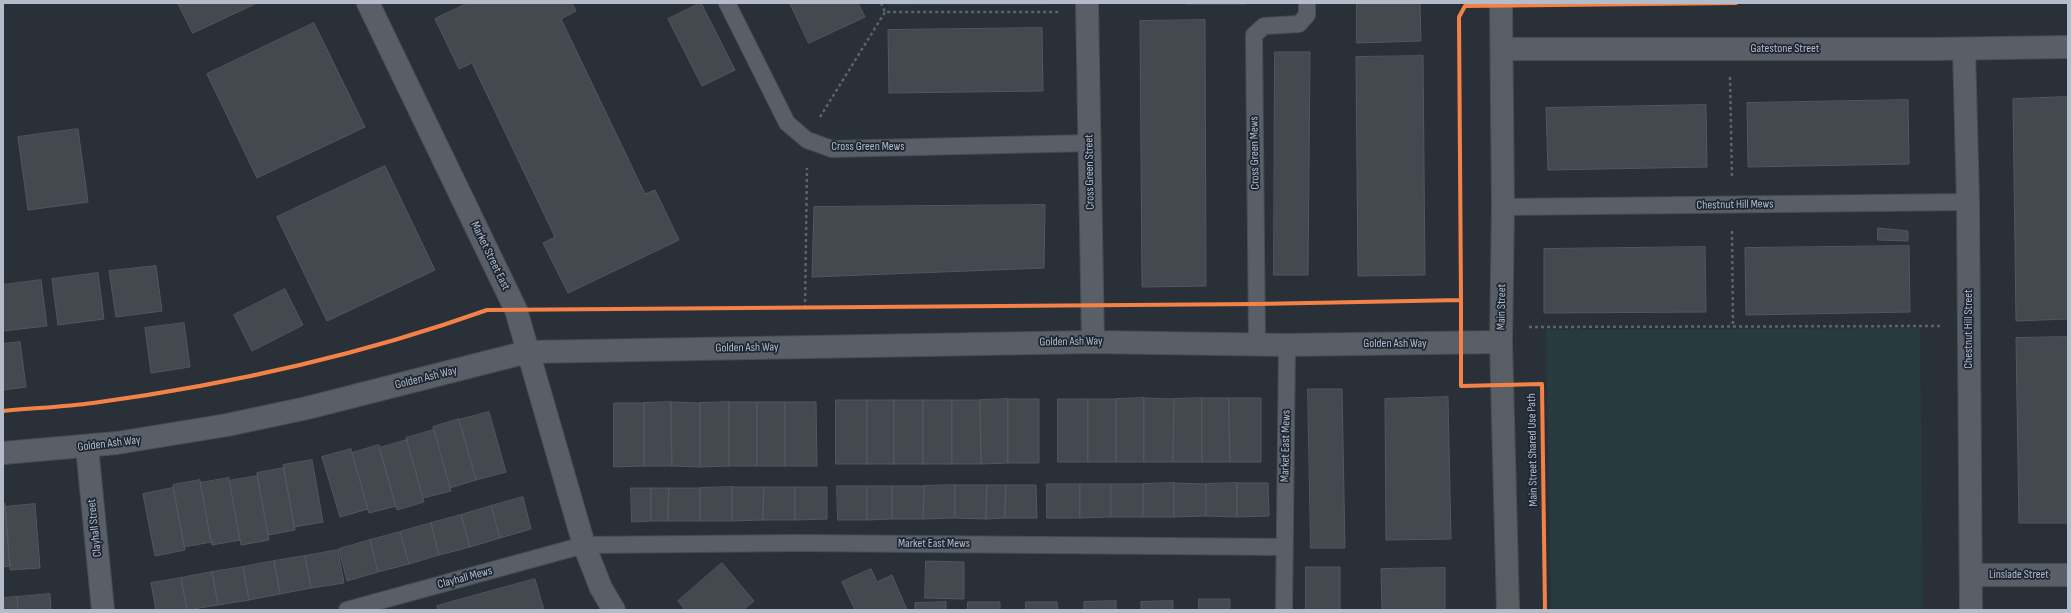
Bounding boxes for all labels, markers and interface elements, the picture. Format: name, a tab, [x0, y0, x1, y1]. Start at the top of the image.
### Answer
street label: Gatestone Street	[1751, 42, 1819, 56]
street label: Cross Green Mews	[1247, 116, 1263, 190]
street label: Cross Green Street	[1082, 134, 1098, 210]
street label: Cross Green Mews	[831, 140, 905, 154]
street label: Chestnut Hill Mews	[1696, 197, 1774, 213]
street label: Market Street East	[467, 219, 513, 293]
street label: Main Street	[1494, 284, 1510, 330]
street label: Chestnut Hill Street	[1962, 289, 1976, 369]
street label: Golden Ash Way	[1039, 334, 1103, 350]
street label: Golden Ash Way	[1363, 337, 1427, 351]
street label: Golden Ash Way	[715, 340, 779, 356]
street label: Golden Ash Way	[394, 363, 458, 393]
street label: Main Street Shared Use Path	[1525, 393, 1541, 507]
street label: Market East Mews	[1278, 410, 1294, 482]
street label: Golden Ash Way	[77, 433, 141, 455]
street label: Clayhall Street	[85, 498, 105, 558]
street label: Market East Mews	[898, 537, 970, 551]
street label: Clayhall Mews	[436, 564, 494, 592]
street label: Linslade Street	[1989, 568, 2049, 582]

